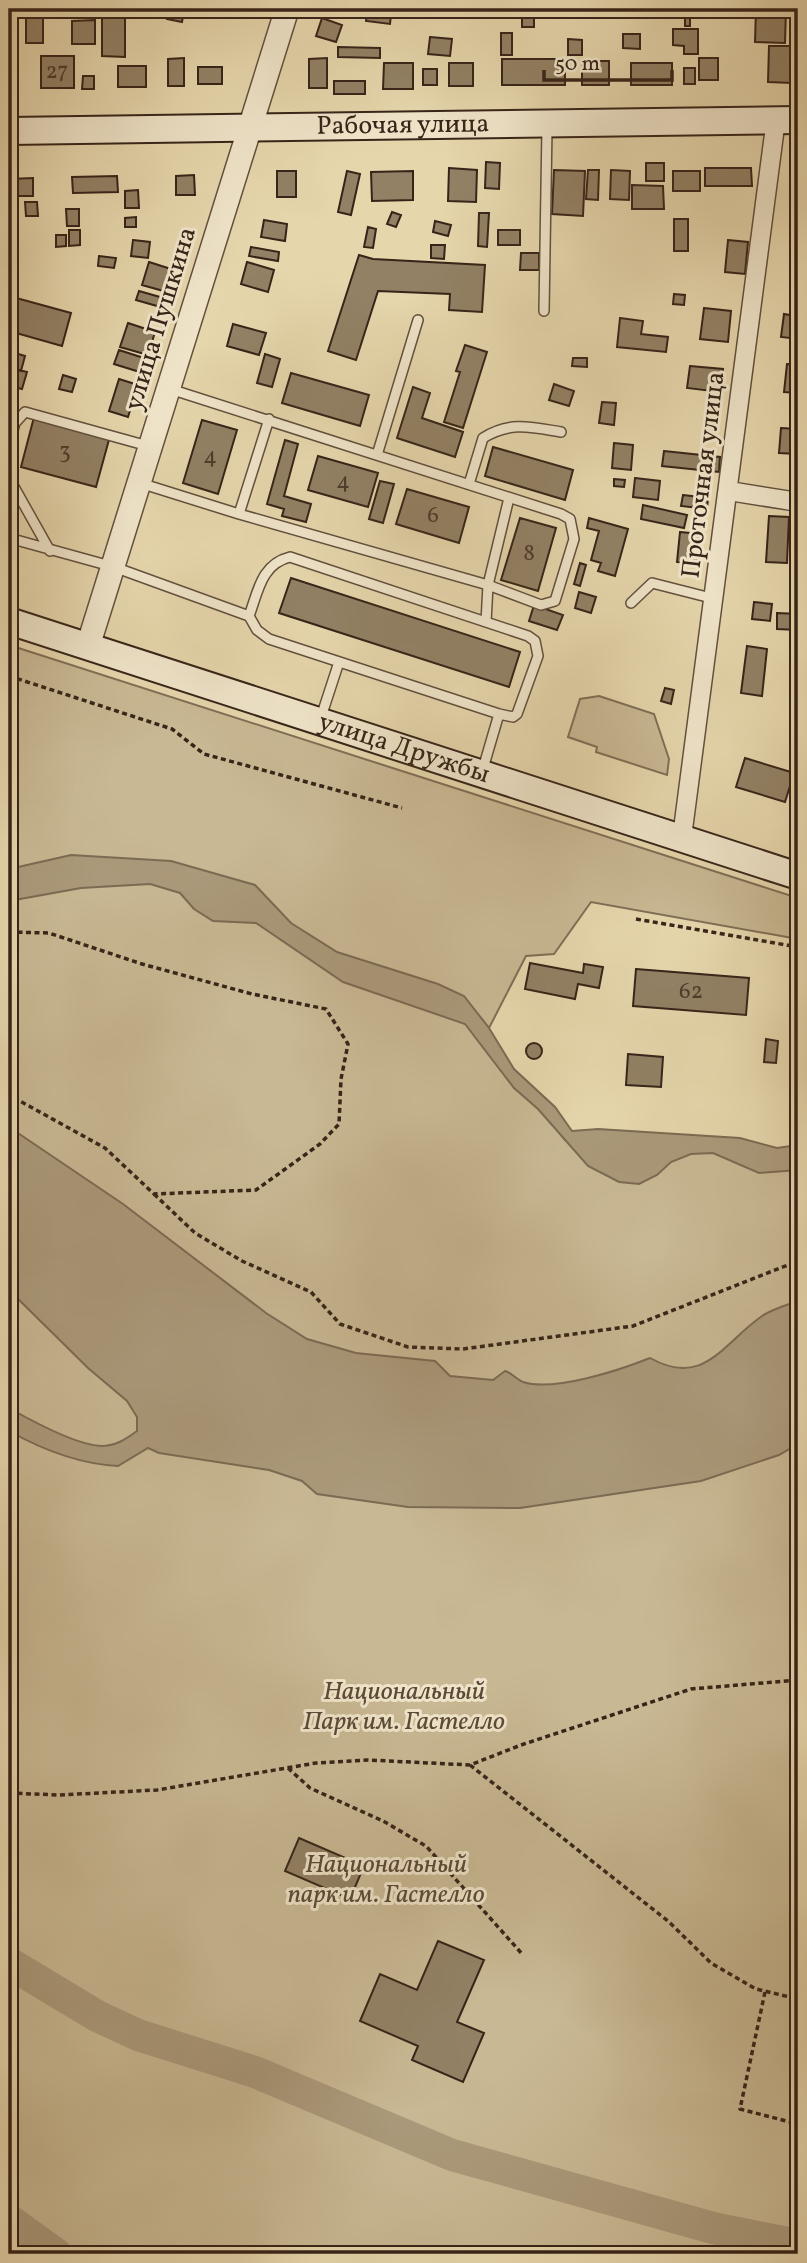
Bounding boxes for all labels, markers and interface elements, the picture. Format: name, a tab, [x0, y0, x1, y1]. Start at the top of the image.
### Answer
scale bar	[544, 38, 672, 82]
text: 50 m	[555, 50, 600, 79]
house number: 27	[46, 56, 68, 88]
street label: Рабочая улица	[316, 106, 490, 145]
street label: улица Пушкина	[116, 223, 206, 415]
street label: Проточная улица	[673, 370, 735, 580]
house number: 3	[59, 436, 71, 468]
house number: 4	[203, 441, 217, 473]
house number: 4	[336, 466, 350, 498]
house number: 6	[427, 500, 439, 532]
house number: 8	[523, 538, 535, 570]
street label: улица Дружбы	[314, 704, 494, 793]
house number: 62	[679, 976, 703, 1008]
park label: Национальный Парк им. Гастелло	[303, 1674, 505, 1740]
park label: Национальный парк им. Гастелло	[288, 1847, 485, 1913]

